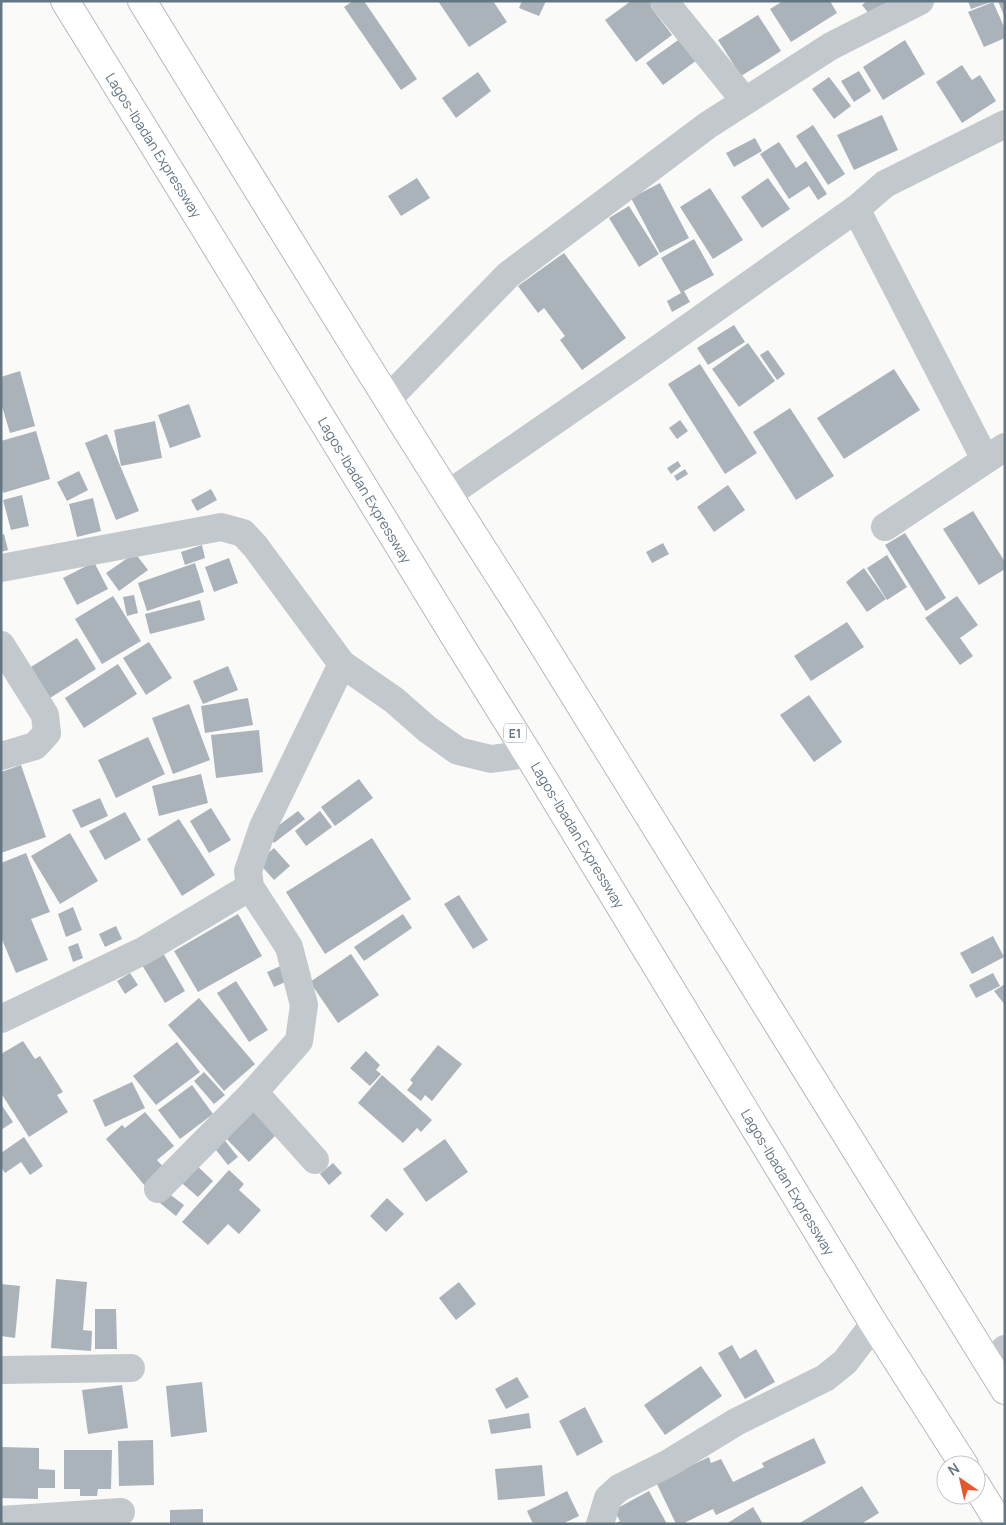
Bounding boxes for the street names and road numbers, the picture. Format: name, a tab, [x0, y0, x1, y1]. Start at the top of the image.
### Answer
street label: Lagos-Ibadan Expressway	[102, 69, 207, 222]
street label: Lagos-Ibadan Expressway	[314, 413, 417, 567]
road number: E1	[504, 724, 526, 742]
street label: Lagos-Ibadan Expressway	[527, 758, 630, 912]
street label: Lagos-Ibadan Expressway	[737, 1105, 840, 1259]

